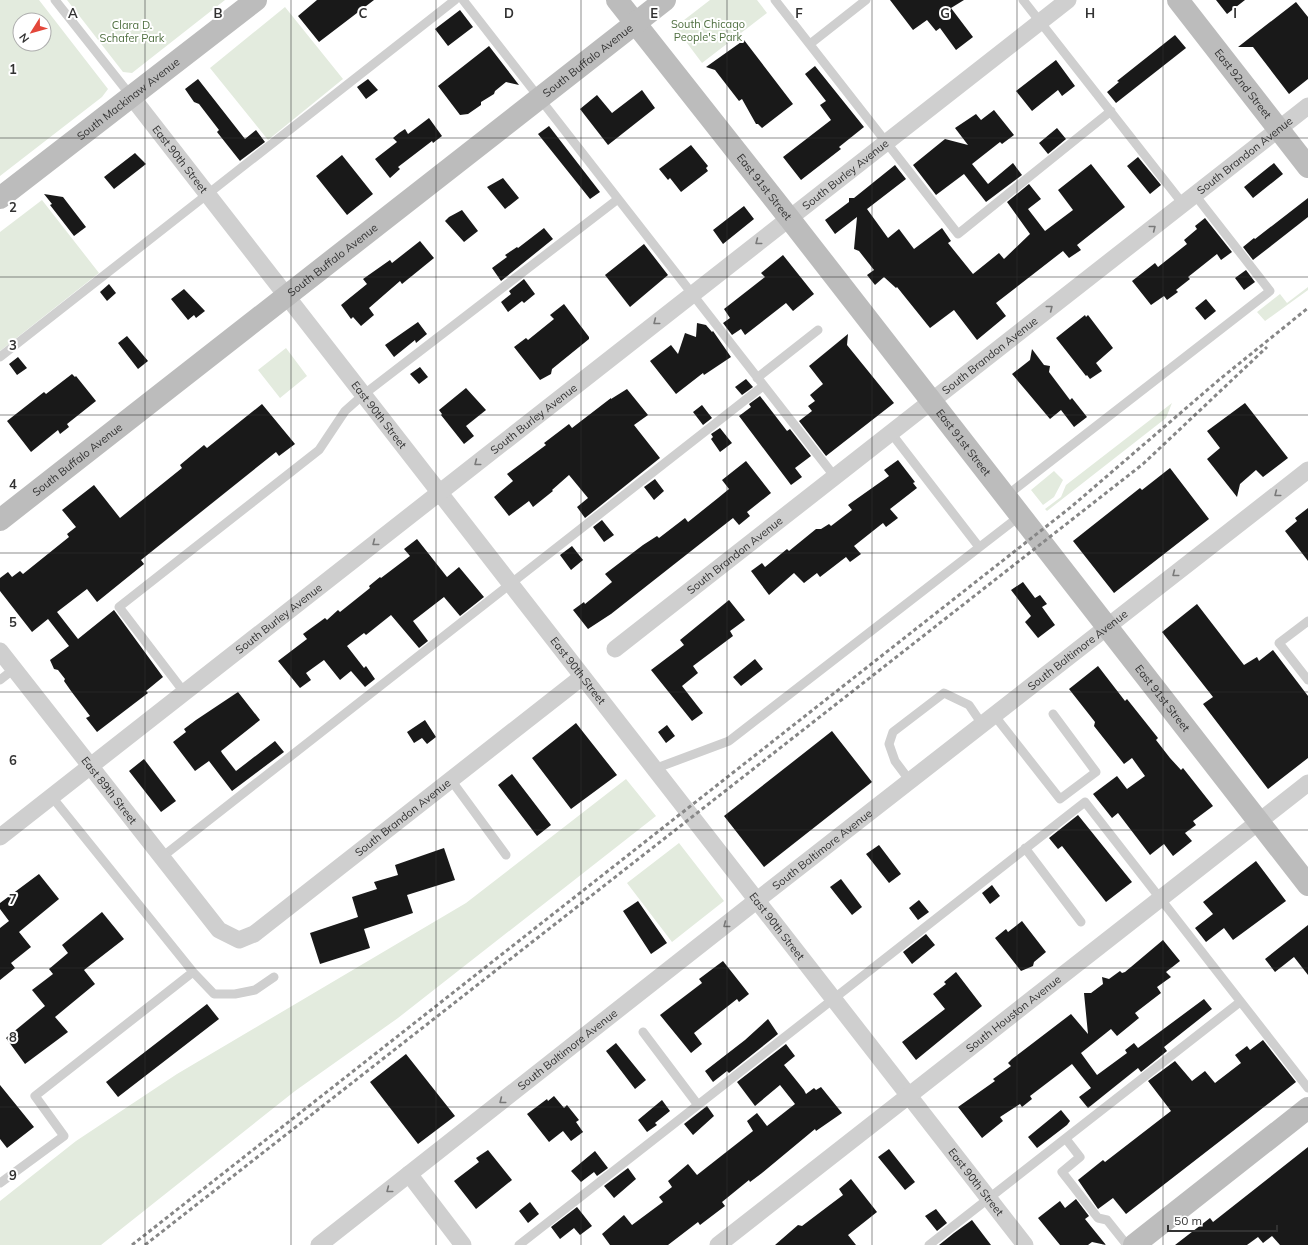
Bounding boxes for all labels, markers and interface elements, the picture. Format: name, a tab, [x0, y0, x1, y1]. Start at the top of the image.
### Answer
text: A	[68, 5, 78, 21]
text: B	[214, 5, 223, 21]
text: C	[359, 5, 368, 21]
text: D	[504, 5, 514, 21]
text: E	[650, 5, 658, 21]
text: F	[795, 5, 803, 21]
text: G	[940, 5, 950, 21]
text: H	[1085, 5, 1095, 21]
text: I	[1233, 5, 1237, 21]
north arrow	[12, 12, 52, 52]
park label: South Chicago People's Park	[671, 17, 745, 44]
park label: Clara D. Schafer Park	[100, 18, 165, 45]
street label: South Buffalo Avenue	[540, 21, 636, 100]
text: N	[16, 30, 32, 46]
street label: East 92nd Street	[1212, 46, 1275, 121]
street label: South Mackinaw Avenue	[74, 55, 182, 143]
text: 1	[9, 61, 17, 77]
street label: South Brandon Avenue	[1194, 114, 1295, 197]
street label: East 90th Street	[149, 122, 211, 196]
street label: South Burley Avenue	[799, 136, 891, 213]
street label: East 91st Street	[734, 151, 795, 223]
text: 2	[9, 199, 17, 215]
street label: South Buffalo Avenue	[285, 221, 380, 300]
one-way arrow	[1148, 225, 1155, 232]
one-way arrow	[756, 237, 763, 244]
one-way arrow	[1046, 305, 1053, 312]
street label: South Brandon Avenue	[939, 314, 1040, 397]
one-way arrow	[654, 317, 661, 324]
text: 3	[9, 337, 17, 353]
street label: East 90th Street	[348, 378, 410, 452]
street label: South Burley Avenue	[488, 381, 580, 457]
street label: East 91st Street	[933, 406, 994, 479]
street label: South Buffalo Avenue	[29, 420, 125, 499]
one-way arrow	[474, 458, 481, 465]
text: 4	[9, 476, 17, 492]
one-way arrow	[1275, 490, 1282, 497]
street label: South Brandon Avenue	[684, 513, 785, 597]
one-way arrow	[372, 538, 379, 545]
one-way arrow	[1172, 569, 1179, 576]
street label: South Burley Avenue	[233, 580, 325, 657]
street label: South Baltimore Avenue	[1025, 607, 1130, 693]
text: 5	[9, 614, 17, 630]
street label: East 90th Street	[547, 634, 609, 707]
street label: East 91st Street	[1132, 662, 1193, 734]
text: 6	[9, 752, 17, 768]
street label: East 89th Street	[78, 754, 140, 827]
street label: South Brandon Avenue	[352, 776, 453, 859]
street label: South Baltimore Avenue	[769, 806, 875, 893]
street label: East 90th Street	[746, 890, 808, 963]
text: 7	[9, 891, 17, 907]
one-way arrow	[723, 920, 730, 927]
street label: South Houston Avenue	[963, 972, 1064, 1055]
street label: South Baltimore Avenue	[515, 1006, 620, 1093]
text: 8	[9, 1029, 17, 1045]
one-way arrow	[500, 1096, 507, 1103]
street label: East 90th Street	[945, 1145, 1007, 1219]
text: 9	[9, 1167, 17, 1183]
one-way arrow	[387, 1185, 394, 1192]
scale bar	[1168, 1207, 1277, 1233]
text: 50 m	[1174, 1213, 1202, 1228]

